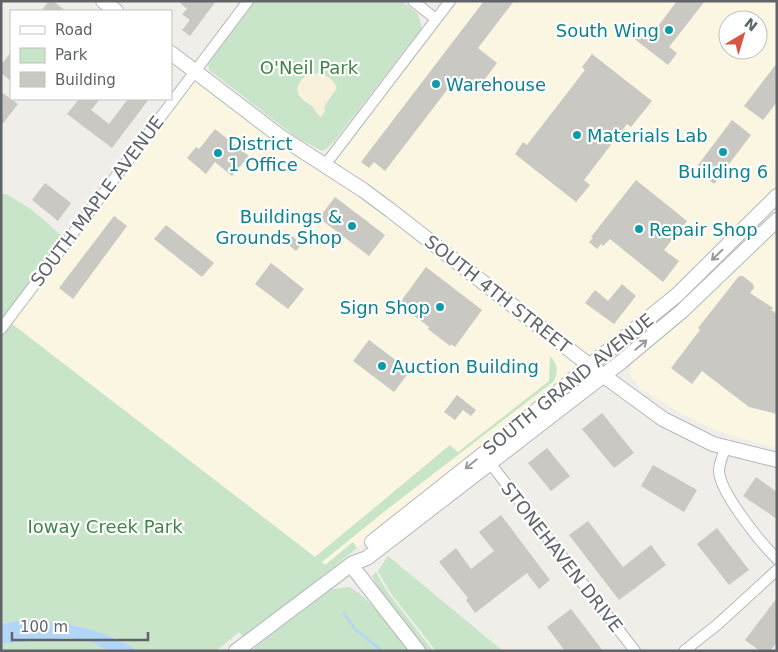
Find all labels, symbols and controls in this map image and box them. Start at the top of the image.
legend [10,10,172,100]
north arrow [718,10,768,60]
text: N [741,15,761,35]
place label: South Wing [556,20,659,41]
text: Road [55,21,93,39]
marker: South Wing [663,24,675,36]
text: Park [55,46,88,64]
park label: O'Neil Park [260,57,359,78]
text: Building [55,71,116,89]
place label: Warehouse [446,74,546,95]
marker: Warehouse [430,78,442,90]
street label: SOUTH MAPLE AVENUE [26,112,168,290]
place label: Materials Lab [587,125,708,146]
marker: Materials Lab [571,129,583,141]
place label: District 1 Office [228,133,298,175]
marker: Building 6 [717,146,729,158]
marker: District 1 Office [212,147,224,159]
place label: Building 6 [678,161,768,182]
place label: Buildings & Grounds Shop [215,206,342,248]
place label: Repair Shop [649,219,758,240]
marker: Buildings & Grounds Shop [346,220,358,232]
marker: Repair Shop [633,223,645,235]
street label: SOUTH 4TH STREET [421,230,576,358]
one-way arrow [711,249,723,261]
place label: Sign Shop [340,297,430,318]
marker: Sign Shop [434,301,446,313]
street label: SOUTH GRAND AVENUE [479,309,657,459]
one-way arrow [634,340,647,351]
place label: Auction Building [392,356,539,377]
marker: Auction Building [376,360,388,372]
one-way arrow [465,458,478,469]
street label: STONEHAVEN DRIVE [497,478,627,636]
park label: Ioway Creek Park [27,516,183,537]
scale bar [12,610,149,642]
text: 100 m [20,618,68,636]

